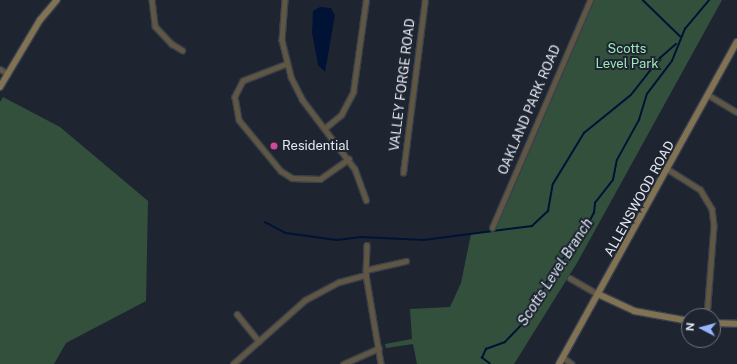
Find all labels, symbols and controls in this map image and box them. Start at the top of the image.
street label: VALLEY FORGE ROAD [387,18,419,152]
park label: Scotts Level Park [595,42,659,73]
street label: OAKLAND PARK ROAD [496,43,564,177]
place label: Residential [282,138,349,154]
street label: ALLENSWOOD ROAD [602,138,678,260]
marker: Residential [269,141,279,151]
water label: Scotts Level Branch [514,215,596,329]
north arrow [681,308,721,348]
text: N [684,322,696,332]

